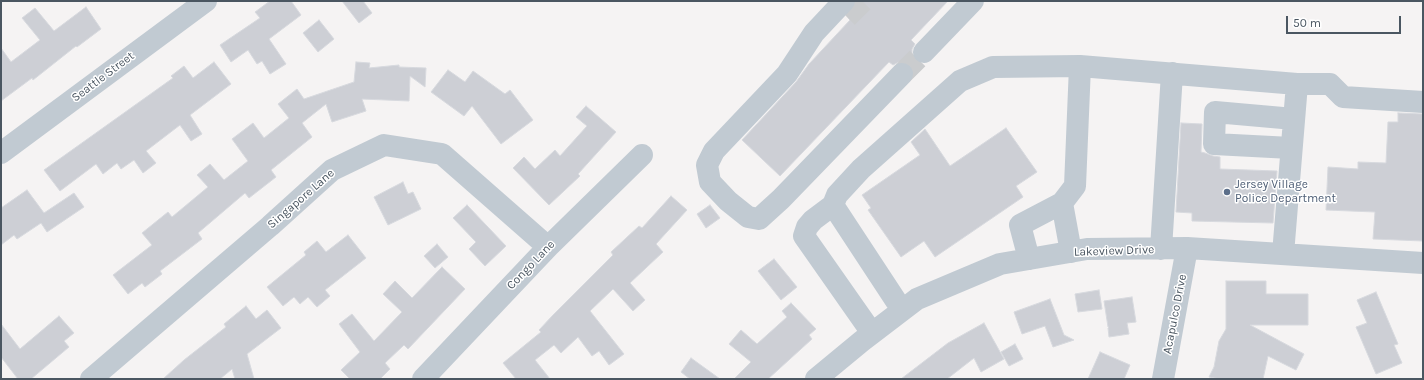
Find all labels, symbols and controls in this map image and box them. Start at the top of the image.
scale bar [1288,8,1403,34]
text: 50 m [1293,16,1321,30]
street label: Seattle Street [69,49,137,105]
street label: Singapore Lane [265,166,337,232]
place label: Jersey Village Police Department [1235,178,1336,206]
marker: Jersey Village Police Department [1222,187,1232,197]
street label: Congo Lane [504,237,558,293]
street label: Lakeview Drive [1074,242,1154,260]
street label: Acapulco Drive [1160,273,1190,355]

